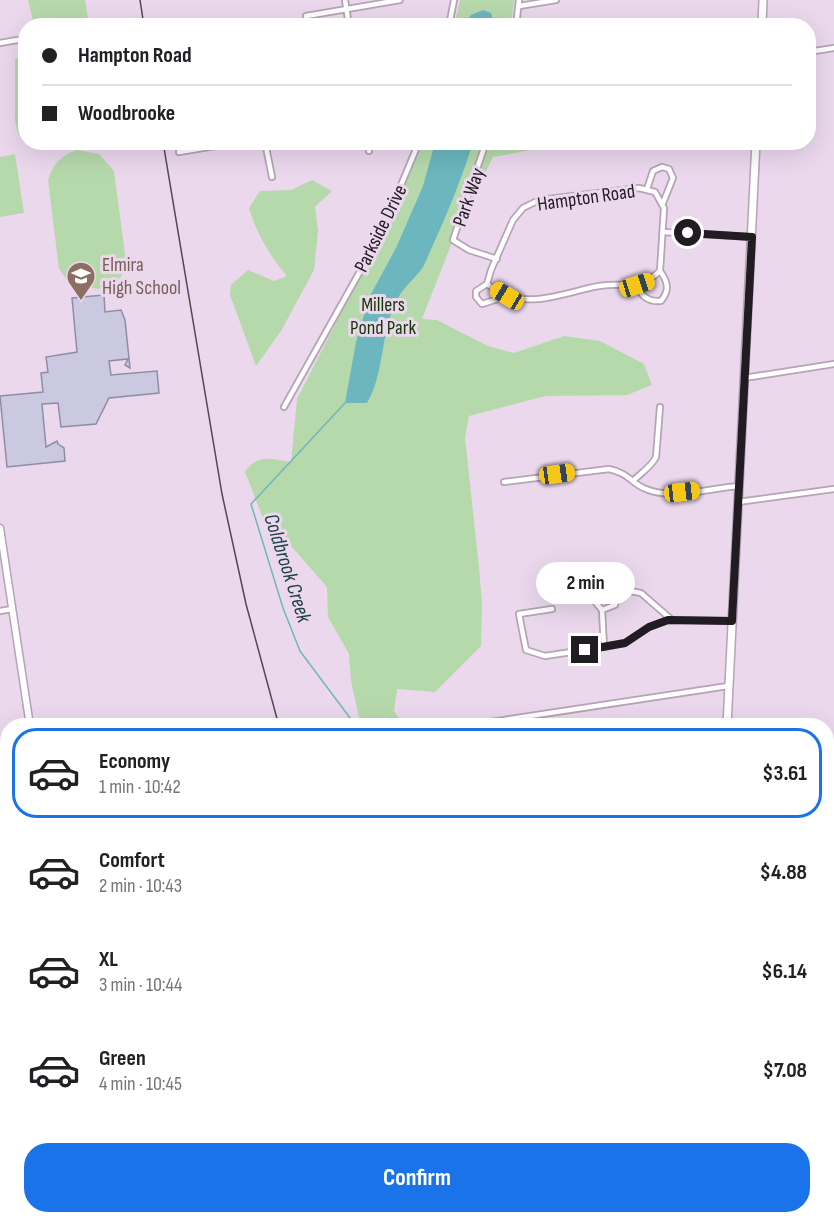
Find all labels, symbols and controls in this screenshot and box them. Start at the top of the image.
text: Hampton Road [78,42,192,69]
text: Woodbrooke [78,100,175,127]
street label: Park Way [448,165,490,230]
street label: Hampton Road [536,179,636,217]
street label: Parkside Drive [349,181,412,276]
route start [674,219,701,246]
place label: Elmira High School [102,253,181,300]
school or university icon: Elmira High School [65,260,97,302]
car [617,271,657,299]
car [487,279,527,313]
park label: Millers Pond Park [350,293,416,340]
car [538,463,576,485]
car [663,481,701,503]
water label: Coldbrook Creek [258,511,317,627]
callout: 2 min [536,563,634,605]
text: 2 min [566,571,605,595]
route end [571,636,598,663]
icon: car [27,746,81,800]
text: Economy [99,748,170,775]
text: $3.61 [762,760,807,787]
text: 1 min · 10:42 [99,775,181,799]
icon: car [27,845,81,899]
text: Comfort [99,847,165,874]
text: $4.88 [760,859,807,886]
text: 2 min · 10:43 [99,874,182,898]
icon: car [27,944,81,998]
text: XL [99,946,118,973]
text: $6.14 [762,958,807,985]
text: 3 min · 10:44 [99,973,182,997]
icon: car [27,1043,81,1097]
text: Green [99,1045,146,1072]
text: $7.08 [763,1057,807,1084]
text: 4 min · 10:45 [99,1072,182,1096]
button: Confirm [24,1143,810,1212]

